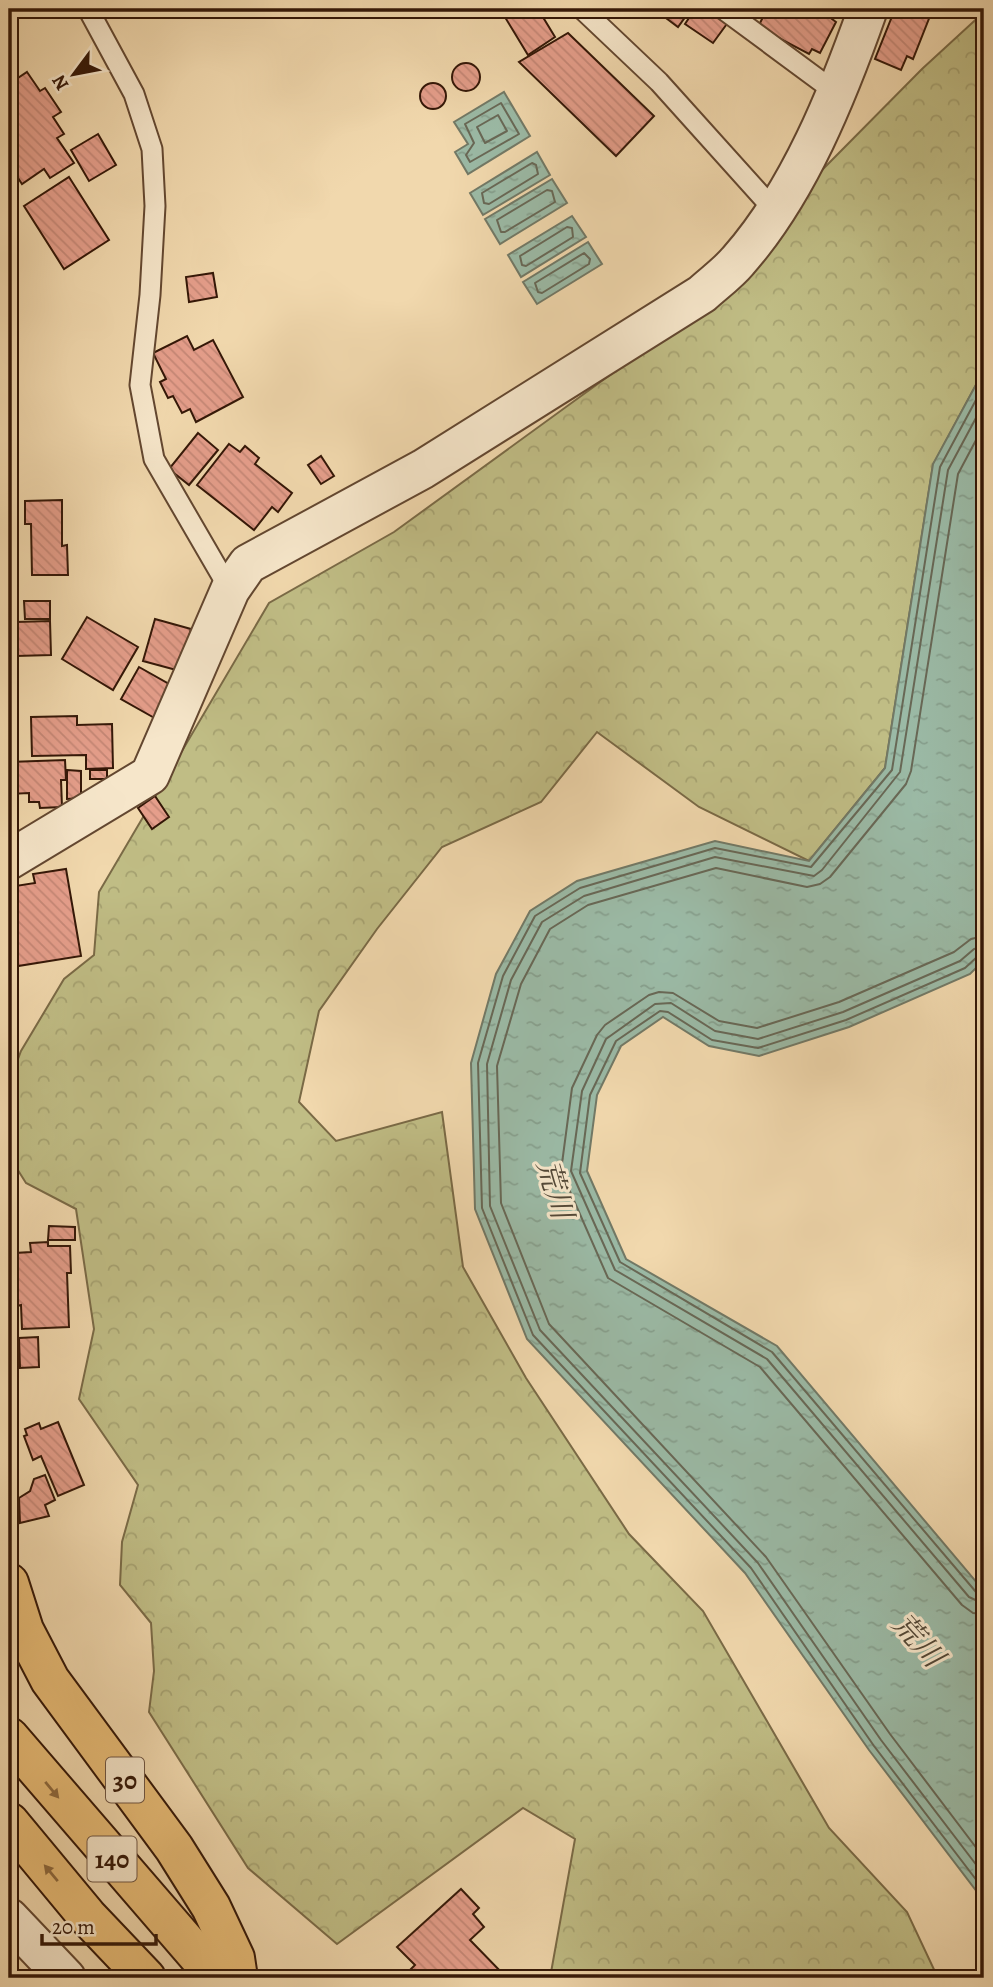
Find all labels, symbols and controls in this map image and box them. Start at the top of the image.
north arrow [38,38,108,108]
text: N [46,70,75,95]
water label: 荒川 [528,1155,583,1226]
water label: 荒川 [883,1604,955,1678]
road number: 30 [106,1758,144,1802]
one-way arrow [44,1782,59,1799]
road number: 140 [88,1836,136,1882]
one-way arrow [44,1864,59,1881]
scale bar [42,1903,156,1947]
text: 20 m [52,1913,95,1941]

